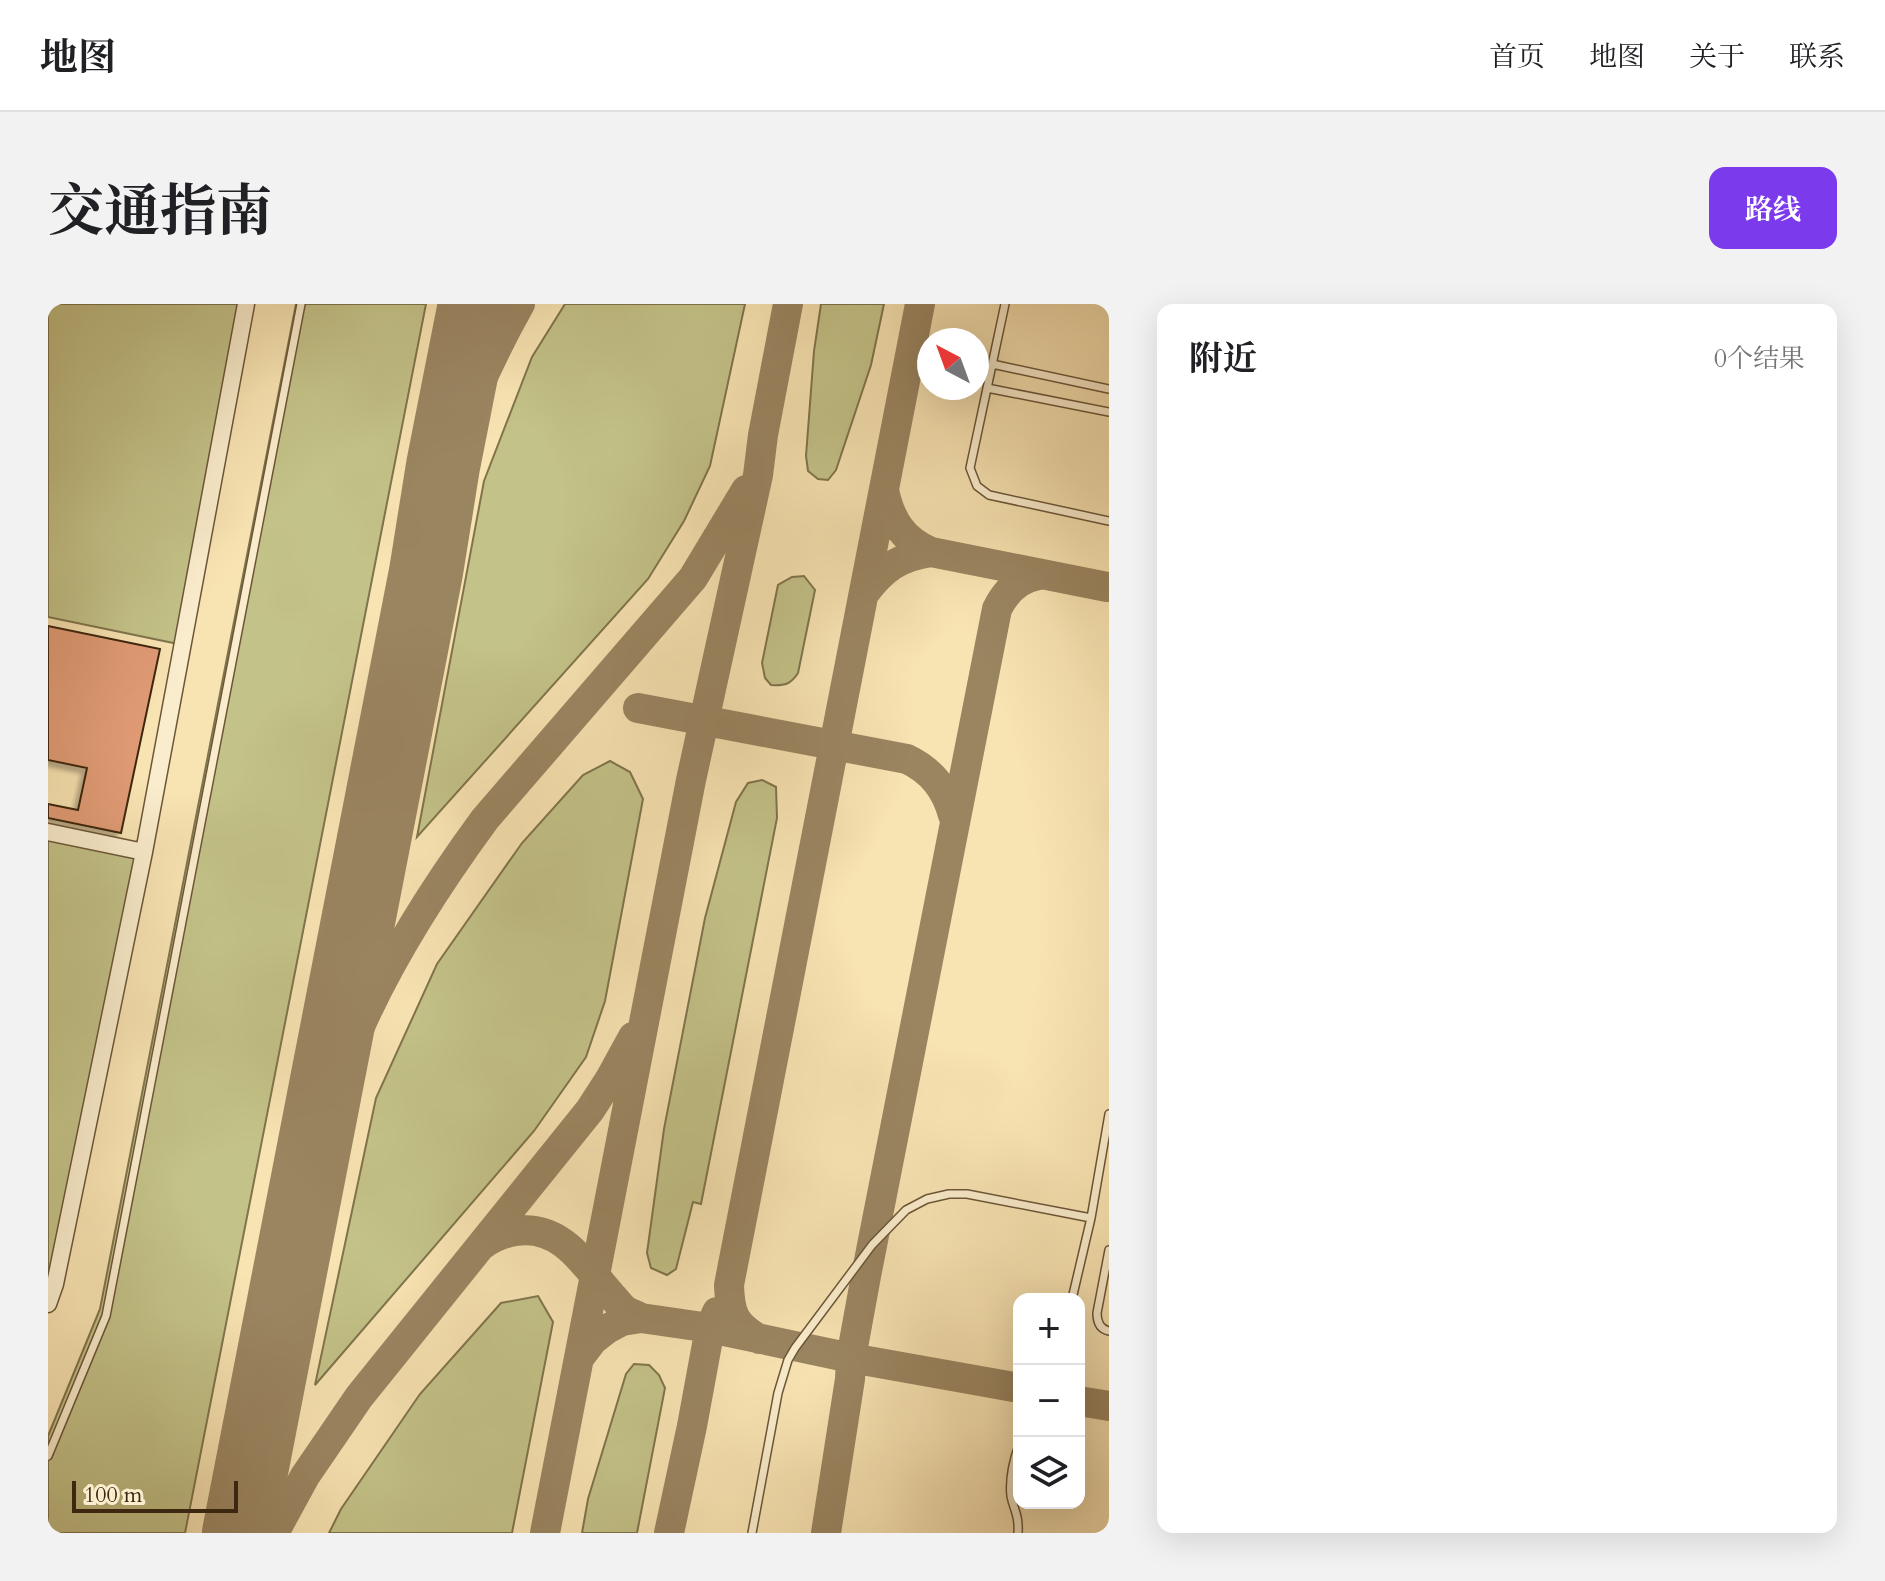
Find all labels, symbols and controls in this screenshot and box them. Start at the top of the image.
text: 地图 [40,32,116,84]
text: 首页 [1489,38,1545,76]
text: 地图 [1589,38,1645,76]
text: 关于 [1689,38,1745,76]
text: 联系 [1789,38,1845,76]
button: 路线 [1709,167,1837,249]
text: 交通指南 [48,175,272,250]
north arrow [917,328,989,400]
text: 附近 [1189,336,1257,382]
text: 0个结果 [1714,341,1805,376]
map controls [1013,1293,1085,1509]
button: + [1013,1293,1085,1365]
button: − [1013,1365,1085,1437]
button: layers [1013,1437,1085,1509]
scale bar [72,1477,238,1513]
text: 100 m [84,1480,142,1510]

